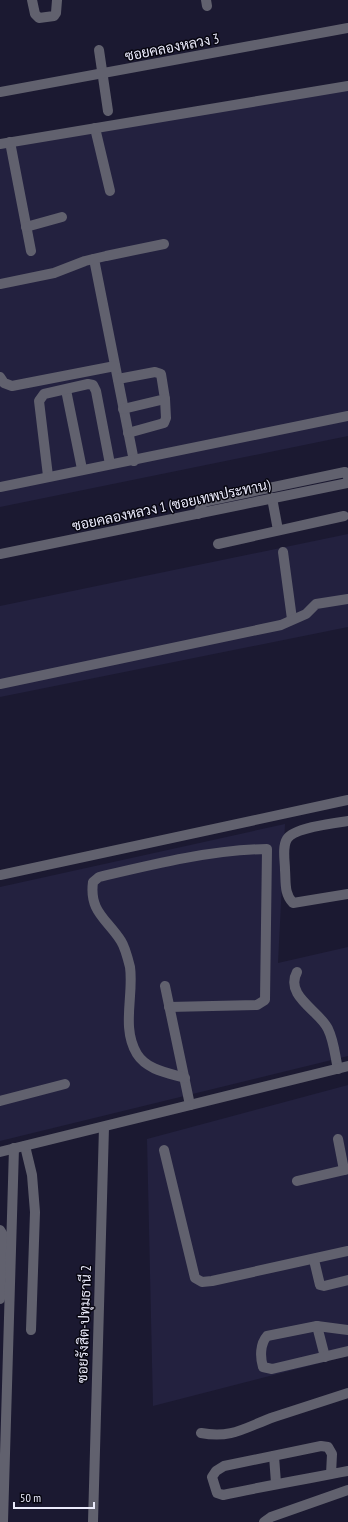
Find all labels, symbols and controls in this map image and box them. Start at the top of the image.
street label: ซอยคลองหลวง 3 [123,29,221,65]
street label: ซอยคลองหลวง 1 (ซอยเทพประทาน) [70,475,272,535]
street label: ซอยรังสิต-ปทุมธานี 2 [73,1265,96,1383]
scale bar [14,1484,94,1510]
text: 50 m [20,1490,41,1505]

